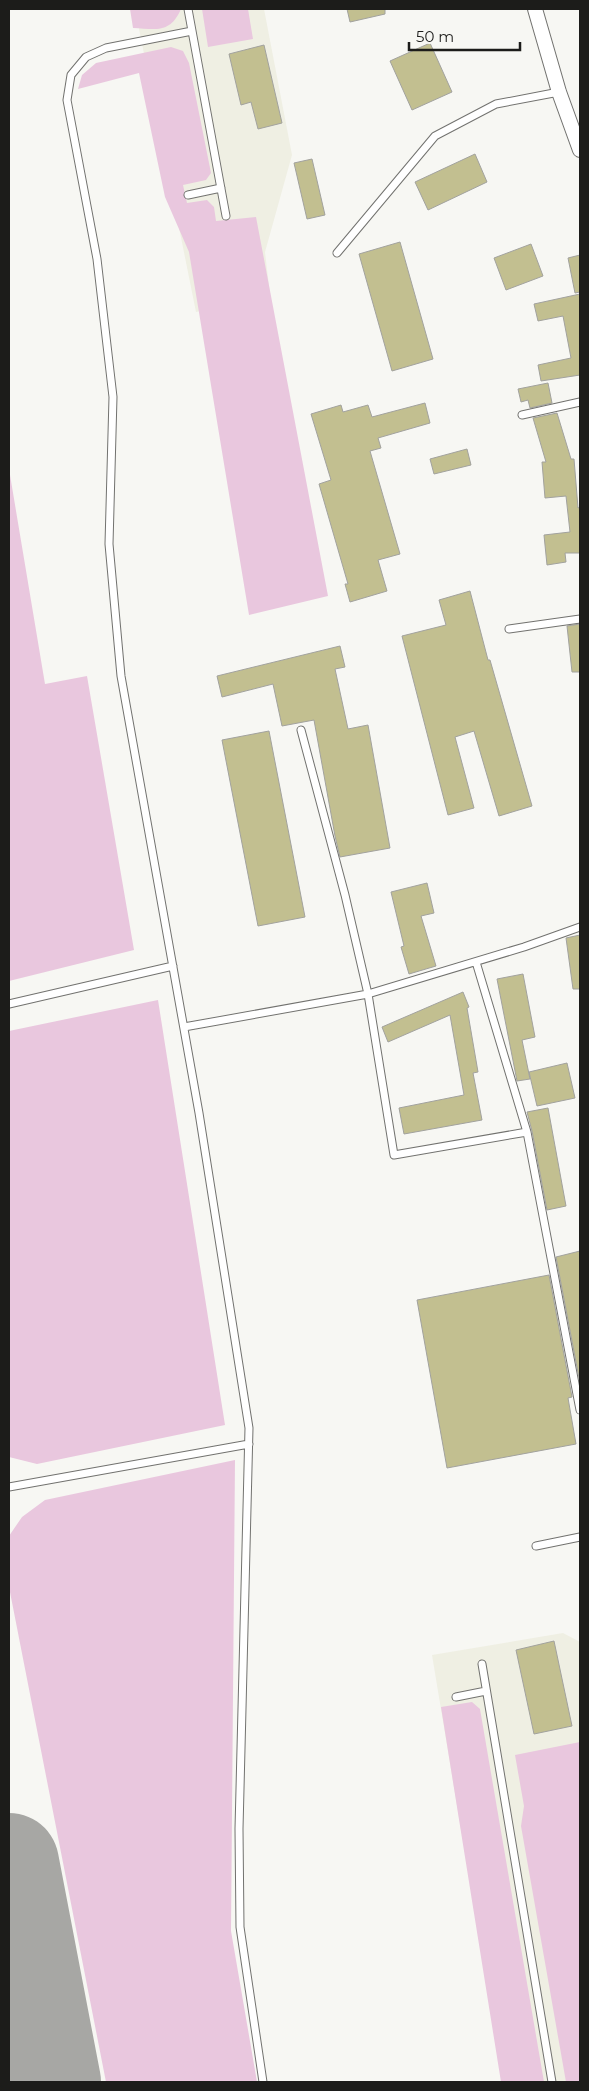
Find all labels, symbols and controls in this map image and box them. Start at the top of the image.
scale bar [409,20,520,52]
text: 50 m [416,27,454,46]

